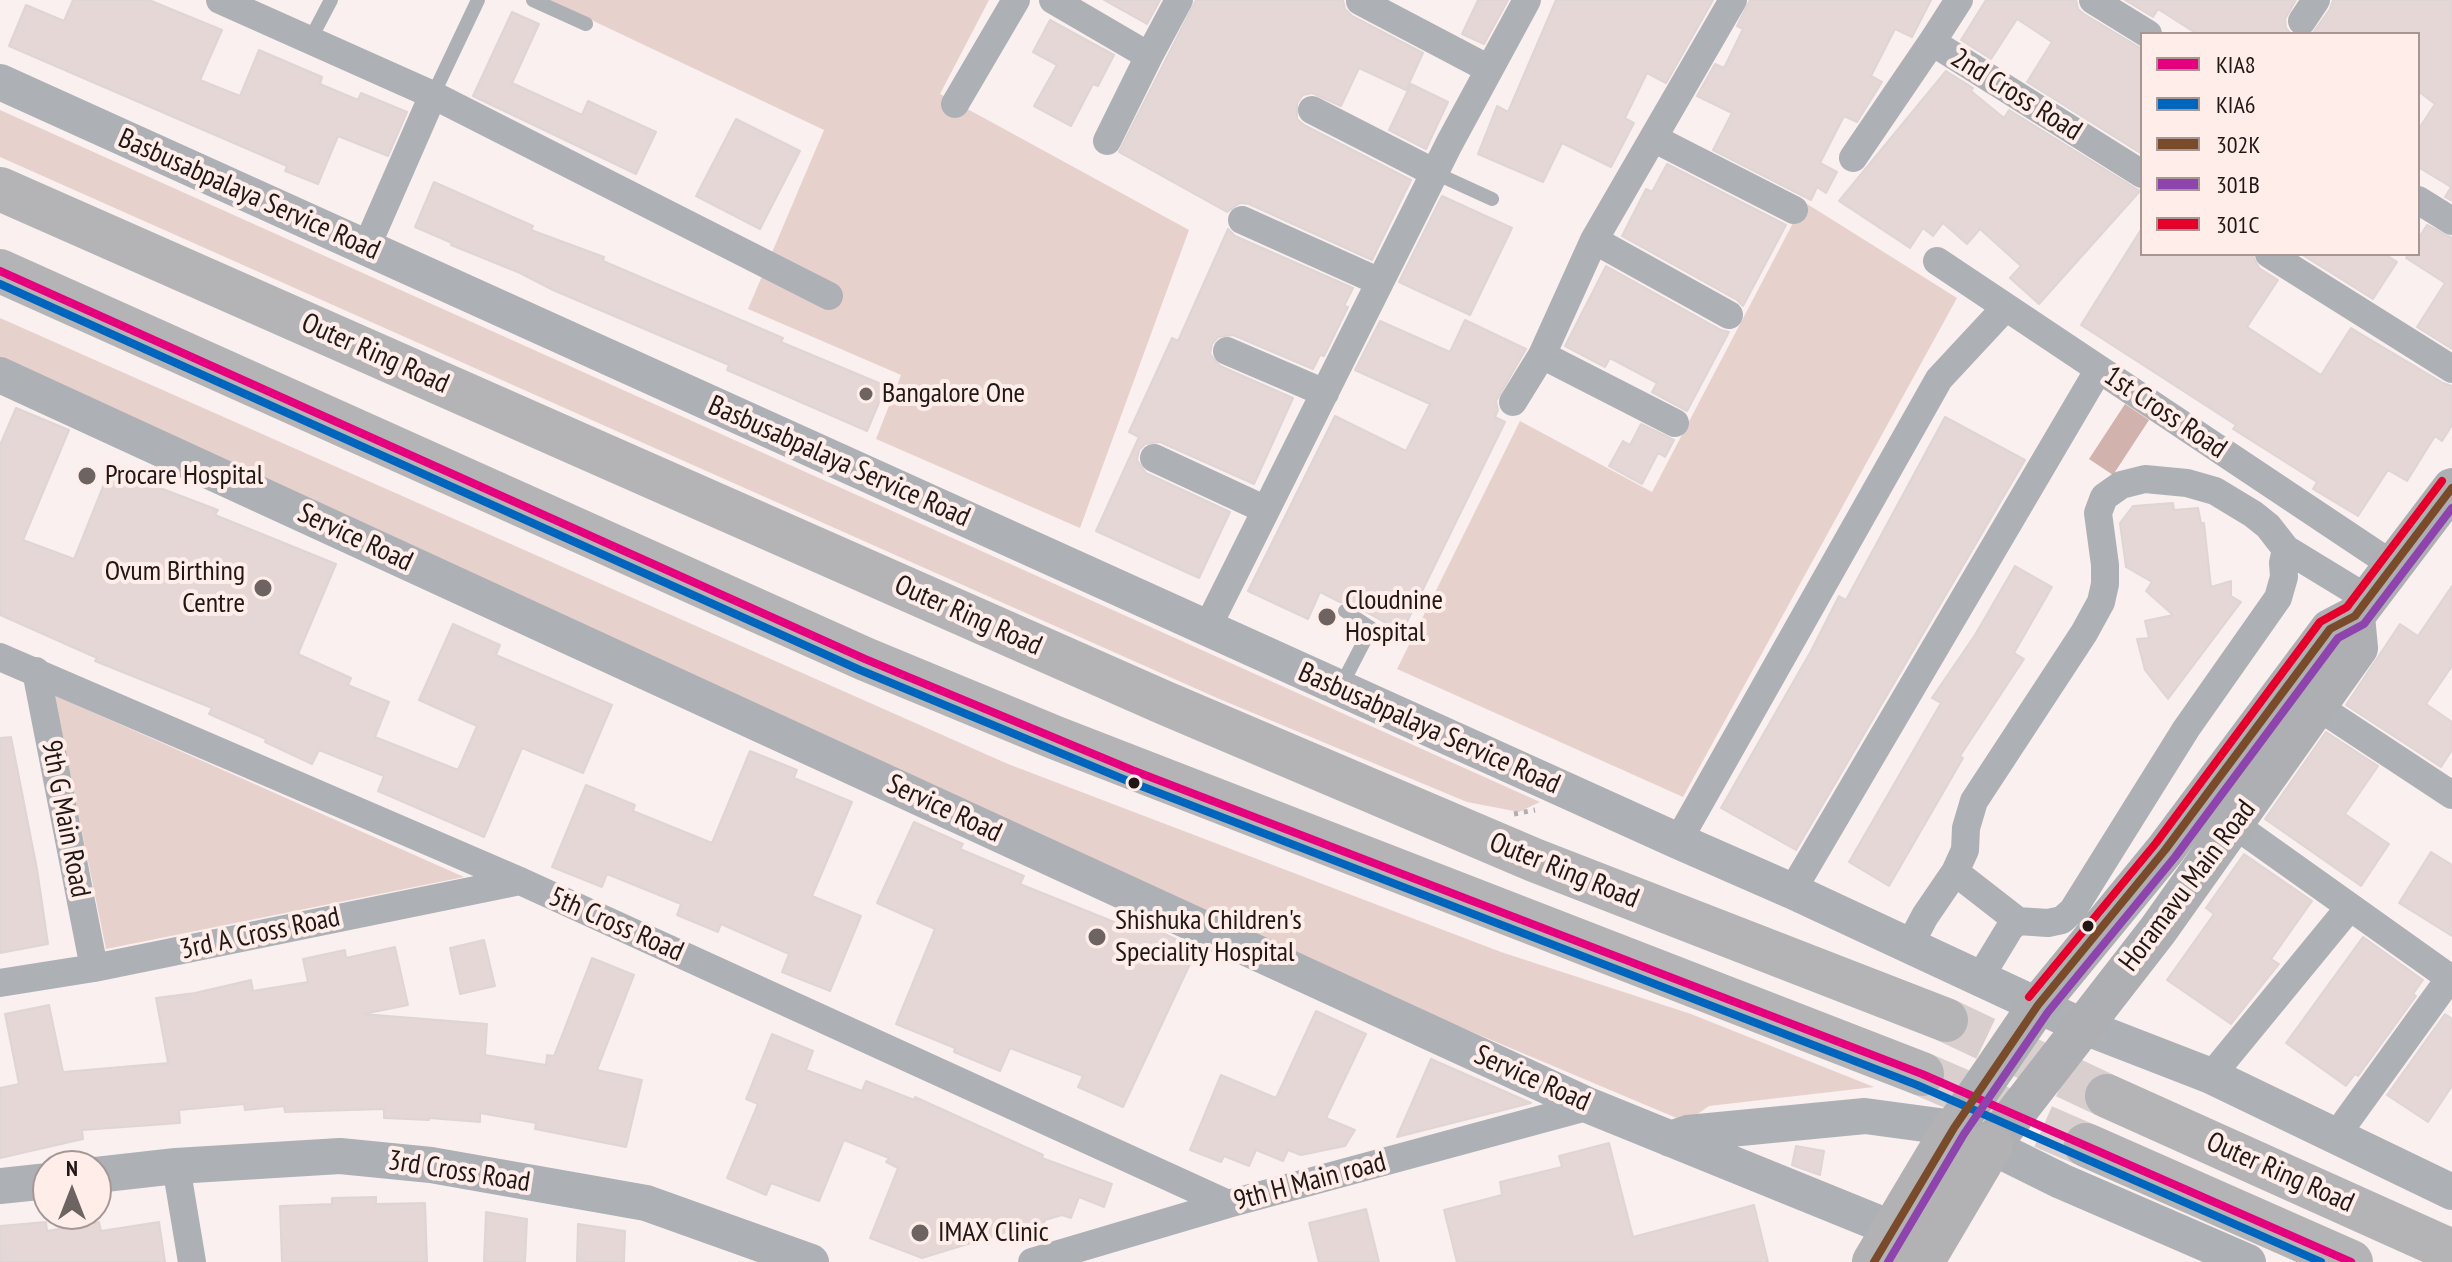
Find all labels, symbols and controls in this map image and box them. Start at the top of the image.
legend [2140,32,2420,256]
street label: 2nd Cross Road [1944,42,2088,148]
text: KIA8 [2216,49,2256,80]
text: KIA6 [2216,89,2256,120]
street label: Basbusabpalaya Service Road [113,122,385,268]
text: 302K [2216,129,2260,160]
text: 301B [2216,169,2260,200]
text: 301C [2216,209,2259,240]
street label: Outer Ring Road [296,307,454,401]
street label: 1st Cross Road [2097,360,2233,466]
place label: Bangalore One [882,377,1025,411]
marker: Bangalore One [857,385,875,403]
street label: Basbusabpalaya Service Road [703,389,975,535]
place label: Procare Hospital [105,459,263,493]
marker: Procare Hospital [76,465,98,487]
street label: Service Road [292,497,418,579]
place label: Ovum Birthing Centre [105,555,245,621]
street label: Outer Ring Road [889,569,1047,663]
marker: Ovum Birthing Centre [252,577,274,599]
place label: Cloudnine Hospital [1345,584,1443,650]
marker: Cloudnine Hospital [1316,606,1338,628]
street label: Basbusabpalaya Service Road [1293,656,1565,802]
street label: 9th G Main Road [33,738,97,900]
street label: Service Road [881,768,1007,850]
unlabelled marker [1126,775,1142,791]
street label: Horamavu Main Road [2113,794,2263,978]
street label: Outer Ring Road [1485,826,1643,916]
street label: 5th Cross Road [544,880,688,970]
street label: 3rd A Cross Road [177,901,343,967]
place label: Shishuka Children's Speciality Hospital [1115,904,1302,970]
unlabelled marker [2080,918,2096,934]
marker: Shishuka Children's Speciality Hospital [1086,926,1108,948]
street label: Service Road [1469,1039,1595,1119]
street label: Outer Ring Road [2201,1126,2359,1220]
street label: 3rd Cross Road [386,1144,532,1200]
street label: 9th H Main road [1230,1146,1390,1218]
north arrow [32,1150,112,1230]
text: N [66,1154,78,1182]
place label: IMAX Clinic [938,1216,1049,1250]
marker: IMAX Clinic [909,1222,931,1244]

